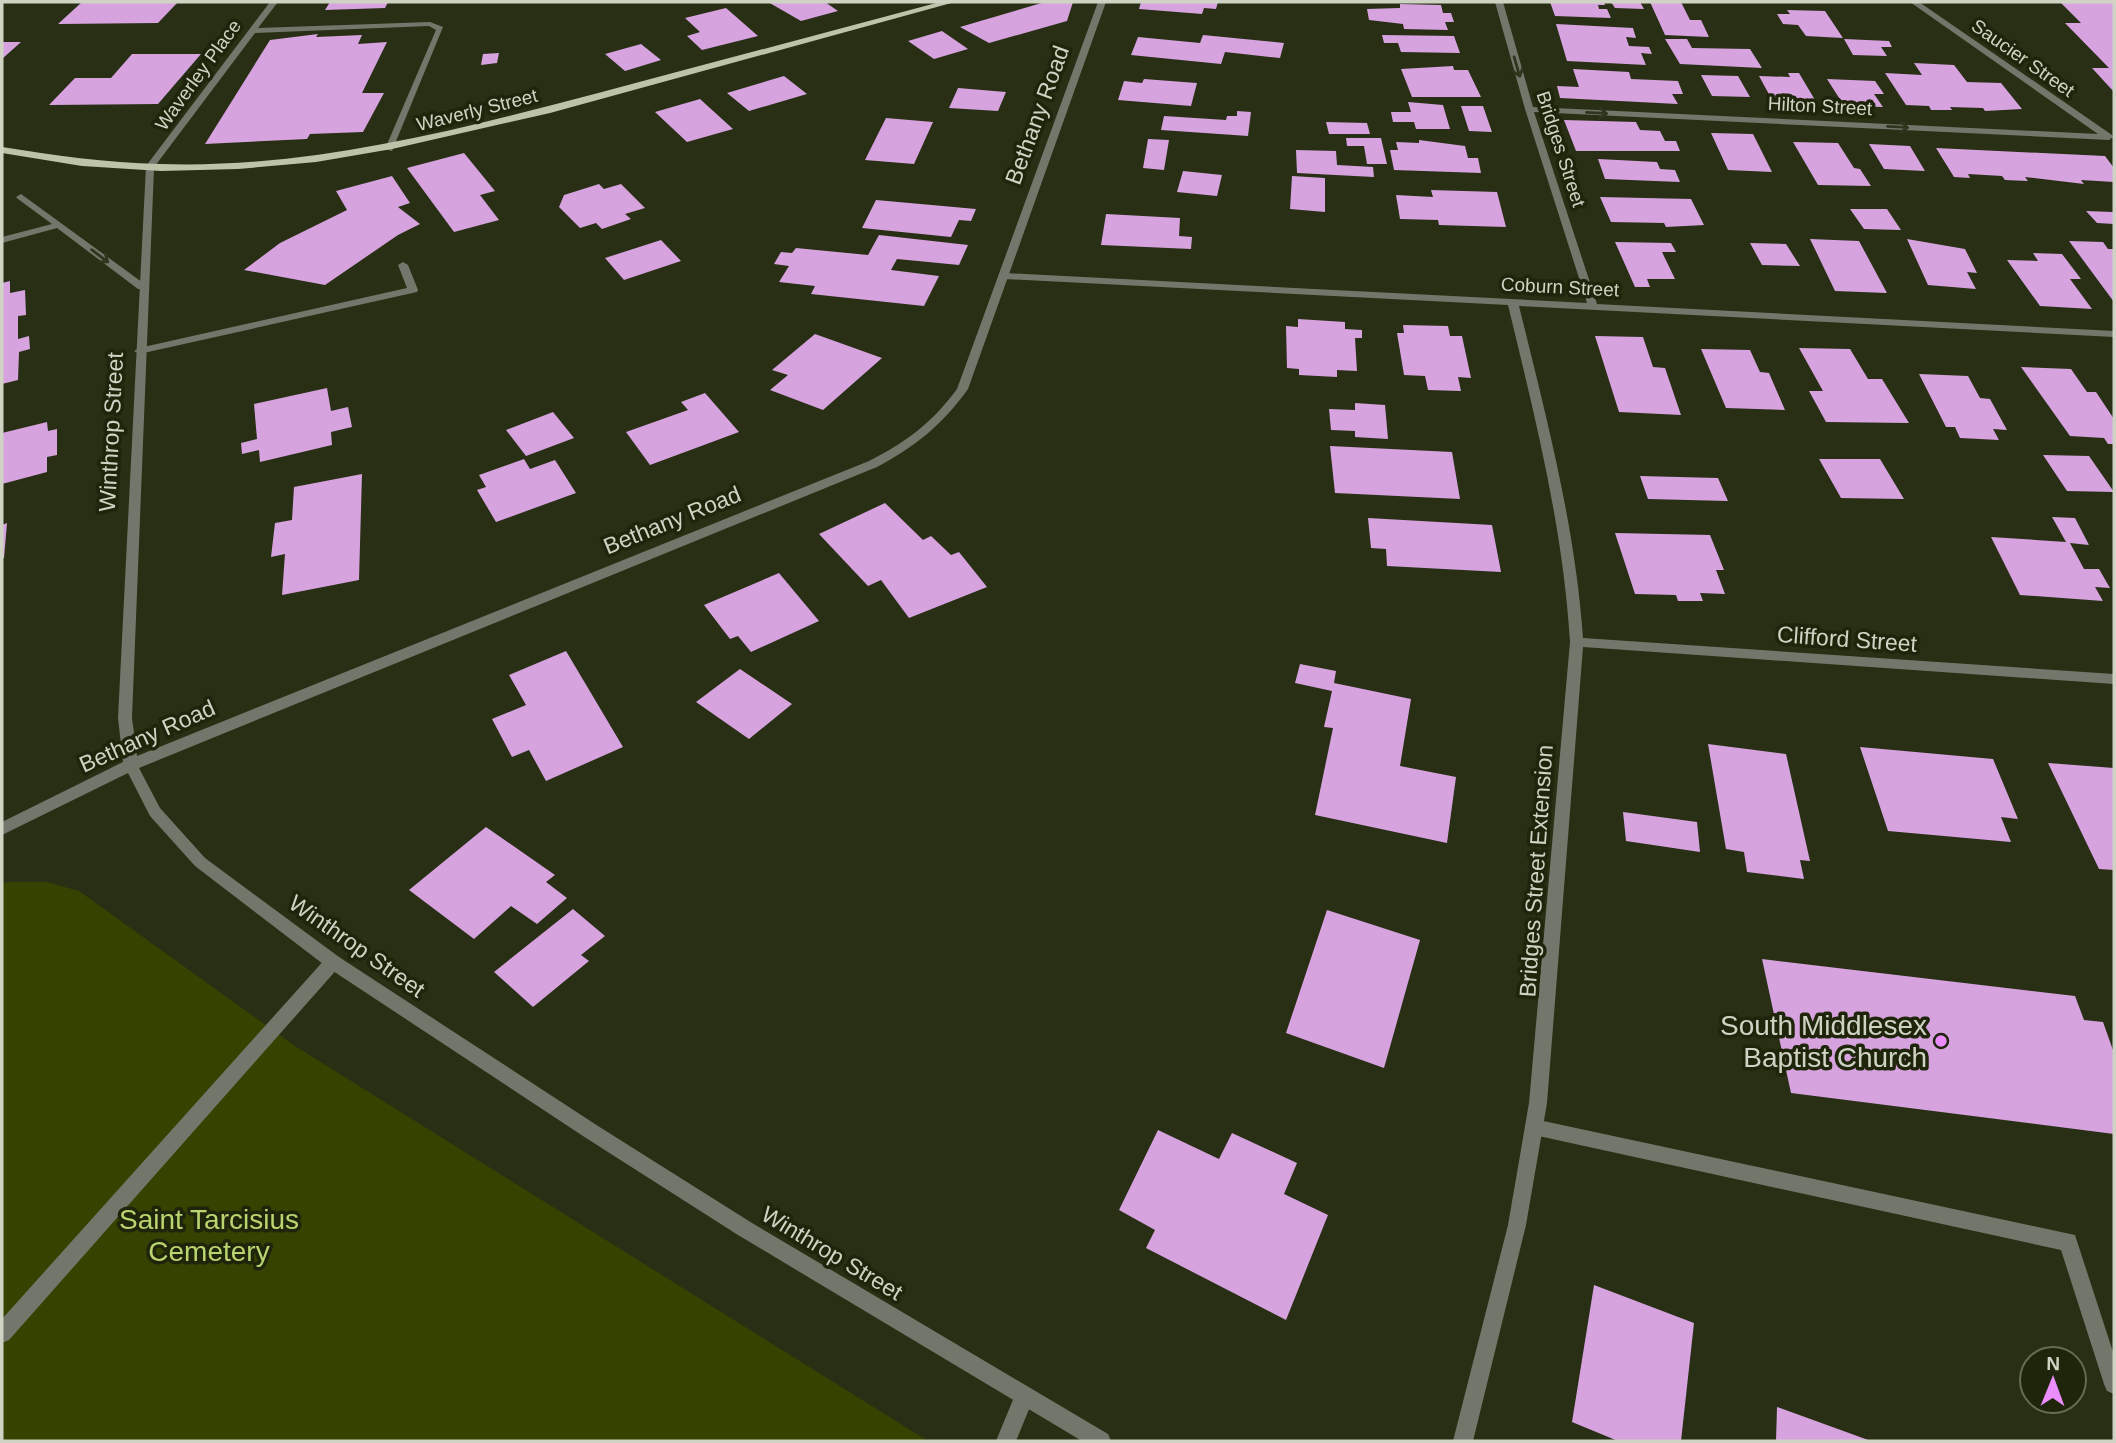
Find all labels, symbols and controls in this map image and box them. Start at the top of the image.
street label: Saucier Street [1968,15,2079,102]
street label: Waverley Place [151,16,245,134]
street label: Bethany Road [1000,42,1074,188]
one-way arrow [1512,56,1525,78]
street label: Waverly Street [414,85,540,135]
street label: Bridges Street [1532,88,1590,210]
street label: Hilton Street [1767,93,1873,119]
one-way arrow [1585,106,1608,119]
one-way arrow [1886,120,1909,133]
one-way arrow [90,249,109,264]
street label: Coburn Street [1500,273,1620,301]
street label: Winthrop Street [94,351,128,512]
street label: Bethany Road [600,481,744,559]
street label: Clifford Street [1776,621,1918,657]
street label: Bethany Road [75,694,219,778]
street label: Bridges Street Extension [1514,744,1558,998]
street label: Winthrop Street [284,890,430,1003]
place label: South Middlesex Baptist Church [1720,1010,1927,1073]
marker: South Middlesex Baptist Church [1933,1033,1949,1049]
street label: Winthrop Street [757,1201,908,1306]
park label: Saint Tarcisius Cemetery [119,1204,299,1267]
north arrow [2018,1345,2088,1415]
text: N [2046,1353,2060,1374]

